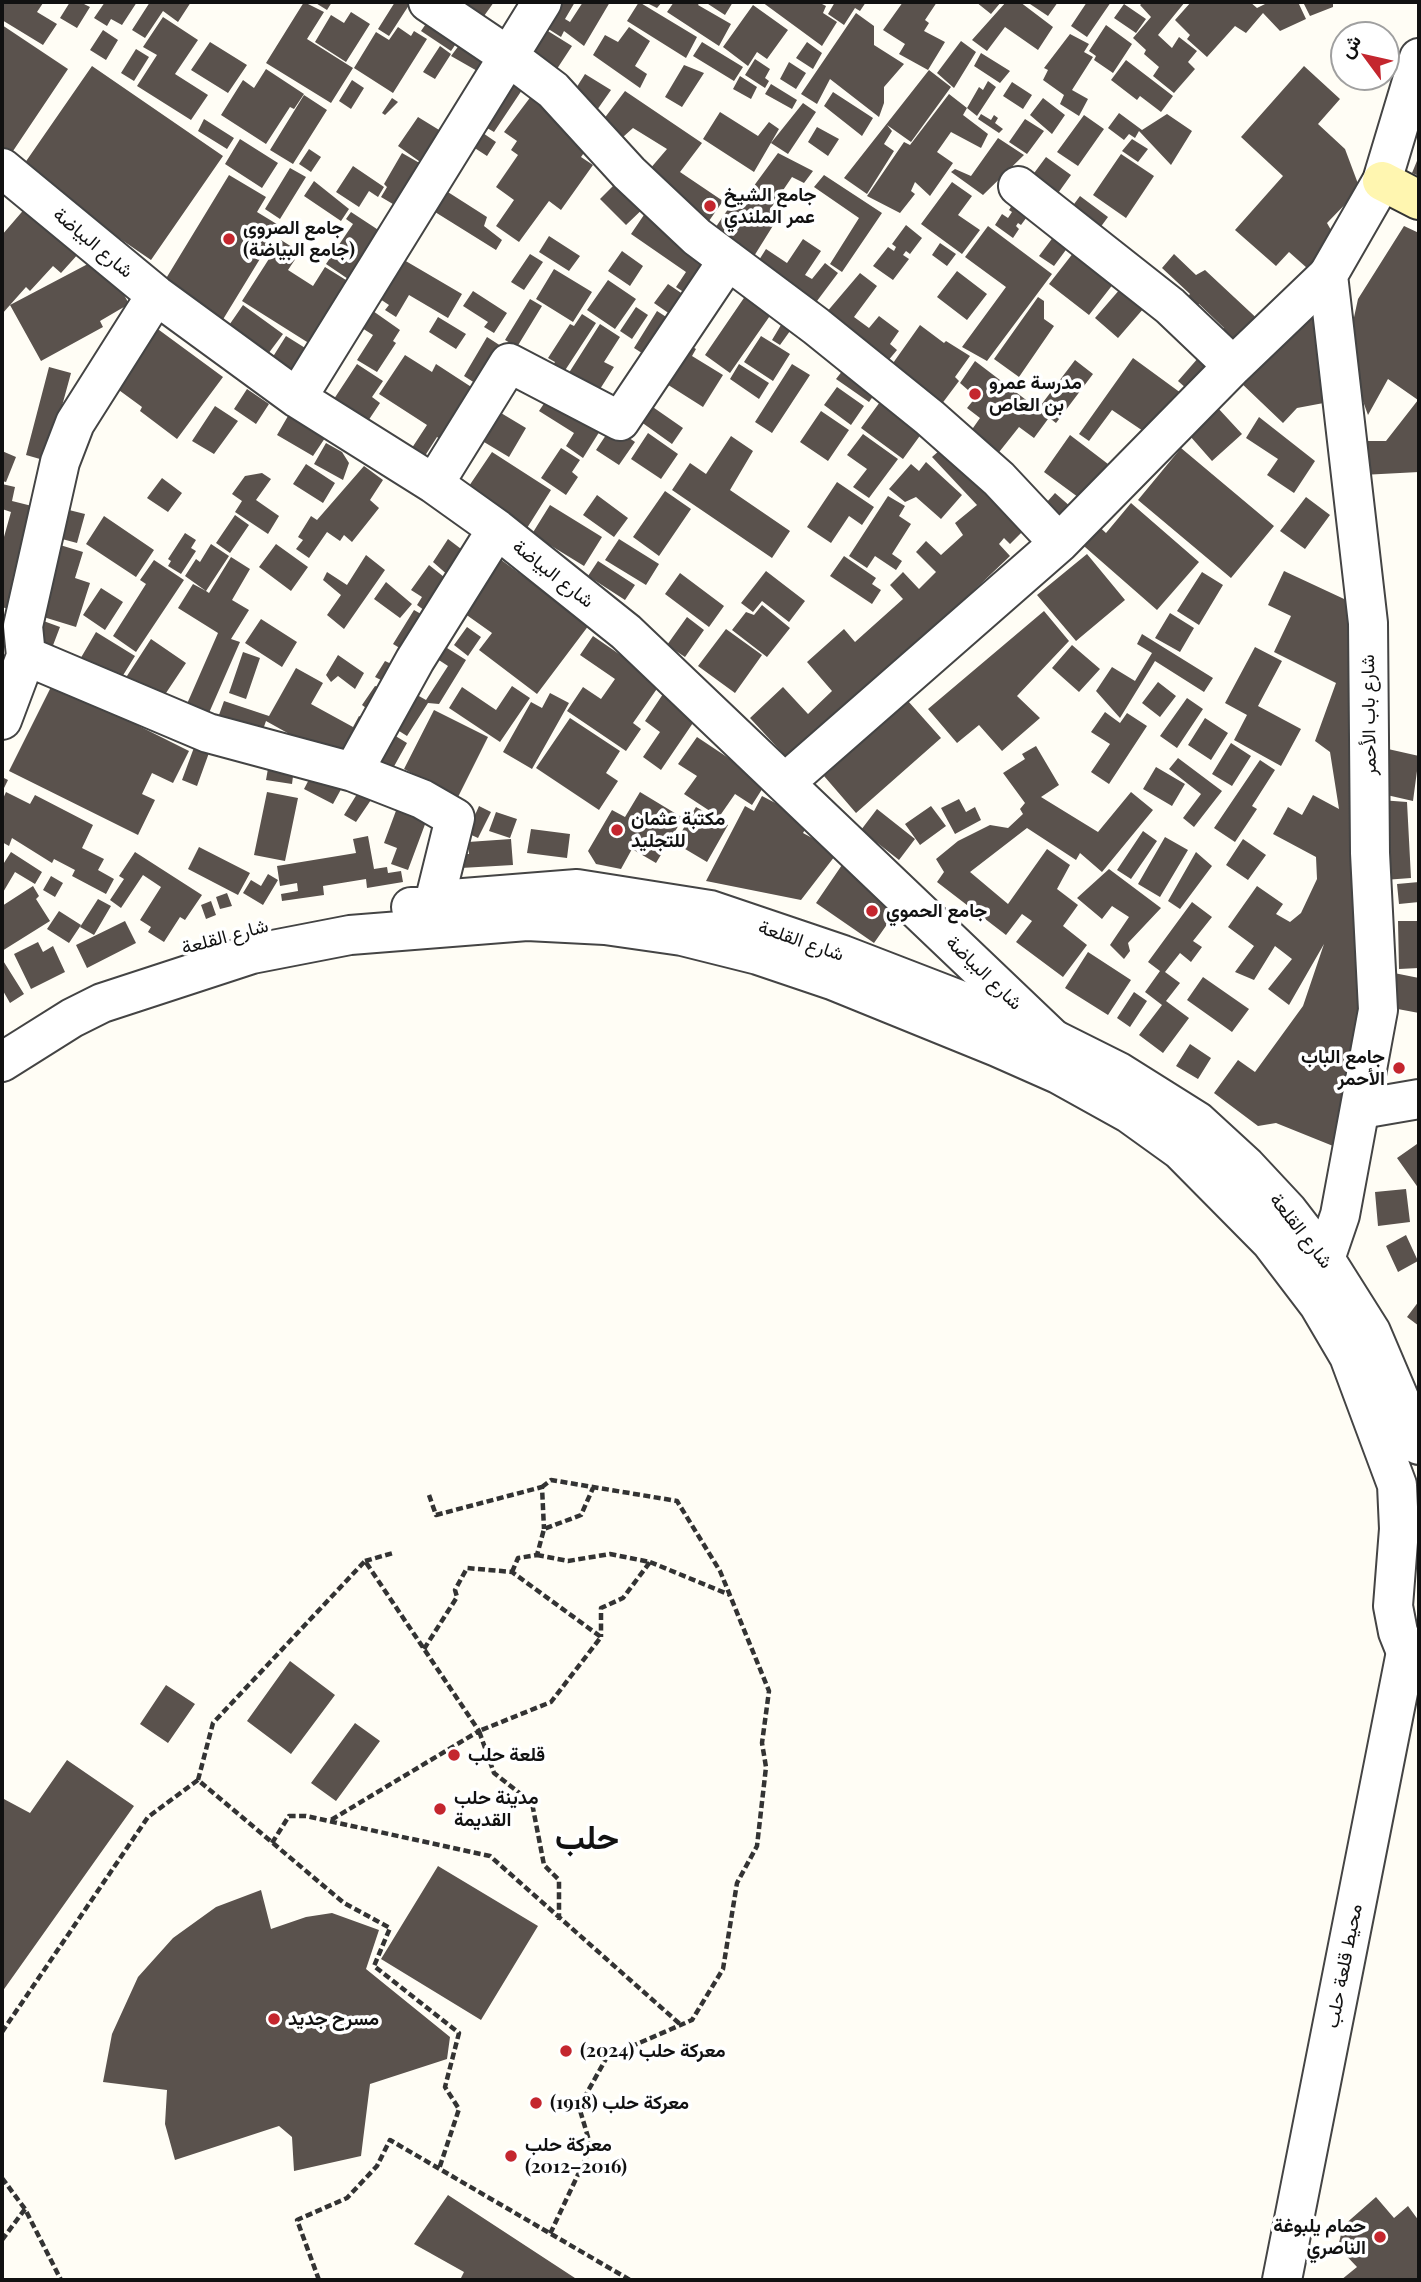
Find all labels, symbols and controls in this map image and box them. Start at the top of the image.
north arrow [1330,21,1400,91]
text: ش [1332,29,1366,62]
place label: جامع الشيخ عمر الملندي [724,184,816,228]
marker: جامع الشيخ عمر الملندي [702,198,718,214]
street label: شارع البياضة [49,203,137,283]
place label: جامع الصروي (جامع البياضة) [243,217,355,261]
marker: جامع الصروي (جامع البياضة) [221,231,237,247]
place label: مدرسة عمرو بن العاص [989,372,1082,416]
marker: مدرسة عمرو بن العاص [967,386,983,402]
street label: شارع البياضة [508,535,598,613]
street label: شارع باب الأحمر [1357,654,1381,776]
place label: مكتبة عثمان للتجليد [631,808,725,852]
marker: مكتبة عثمان للتجليد [609,822,625,838]
place label: جامع الحموي [886,900,987,922]
marker: جامع الحموي [864,903,880,919]
street label: شارع القلعة [179,914,271,960]
street label: شارع القلعة [755,916,847,966]
street label: شارع البياضة [941,931,1027,1015]
place label: جامع الباب الأحمر [1301,1046,1385,1090]
marker: جامع الباب الأحمر [1391,1060,1407,1076]
street label: شارع القلعة [1265,1189,1337,1273]
place label: قلعة حلب [468,1744,545,1766]
marker: قلعة حلب [446,1747,462,1763]
place label: مدينة حلب القديمة [454,1787,538,1831]
marker: مدينة حلب القديمة [432,1801,448,1817]
district label: حلب [555,1819,619,1859]
street label: محيط قلعة حلب [1321,1902,1367,2030]
place label: مسرح جديد [288,2008,379,2030]
marker: مسرح جديد [266,2011,282,2027]
place label: معركة حلب (2024) [580,2040,726,2062]
marker: معركة حلب (2024) [558,2043,574,2059]
place label: معركة حلب (1918) [550,2092,689,2114]
marker: معركة حلب (1918) [528,2095,544,2111]
place label: معركة حلب (2012–2016) [525,2134,627,2178]
marker: معركة حلب (2012–2016) [503,2148,519,2164]
place label: حمام يلبوغة الناصري [1273,2215,1366,2259]
marker: حمام يلبوغة الناصري [1372,2229,1388,2245]

